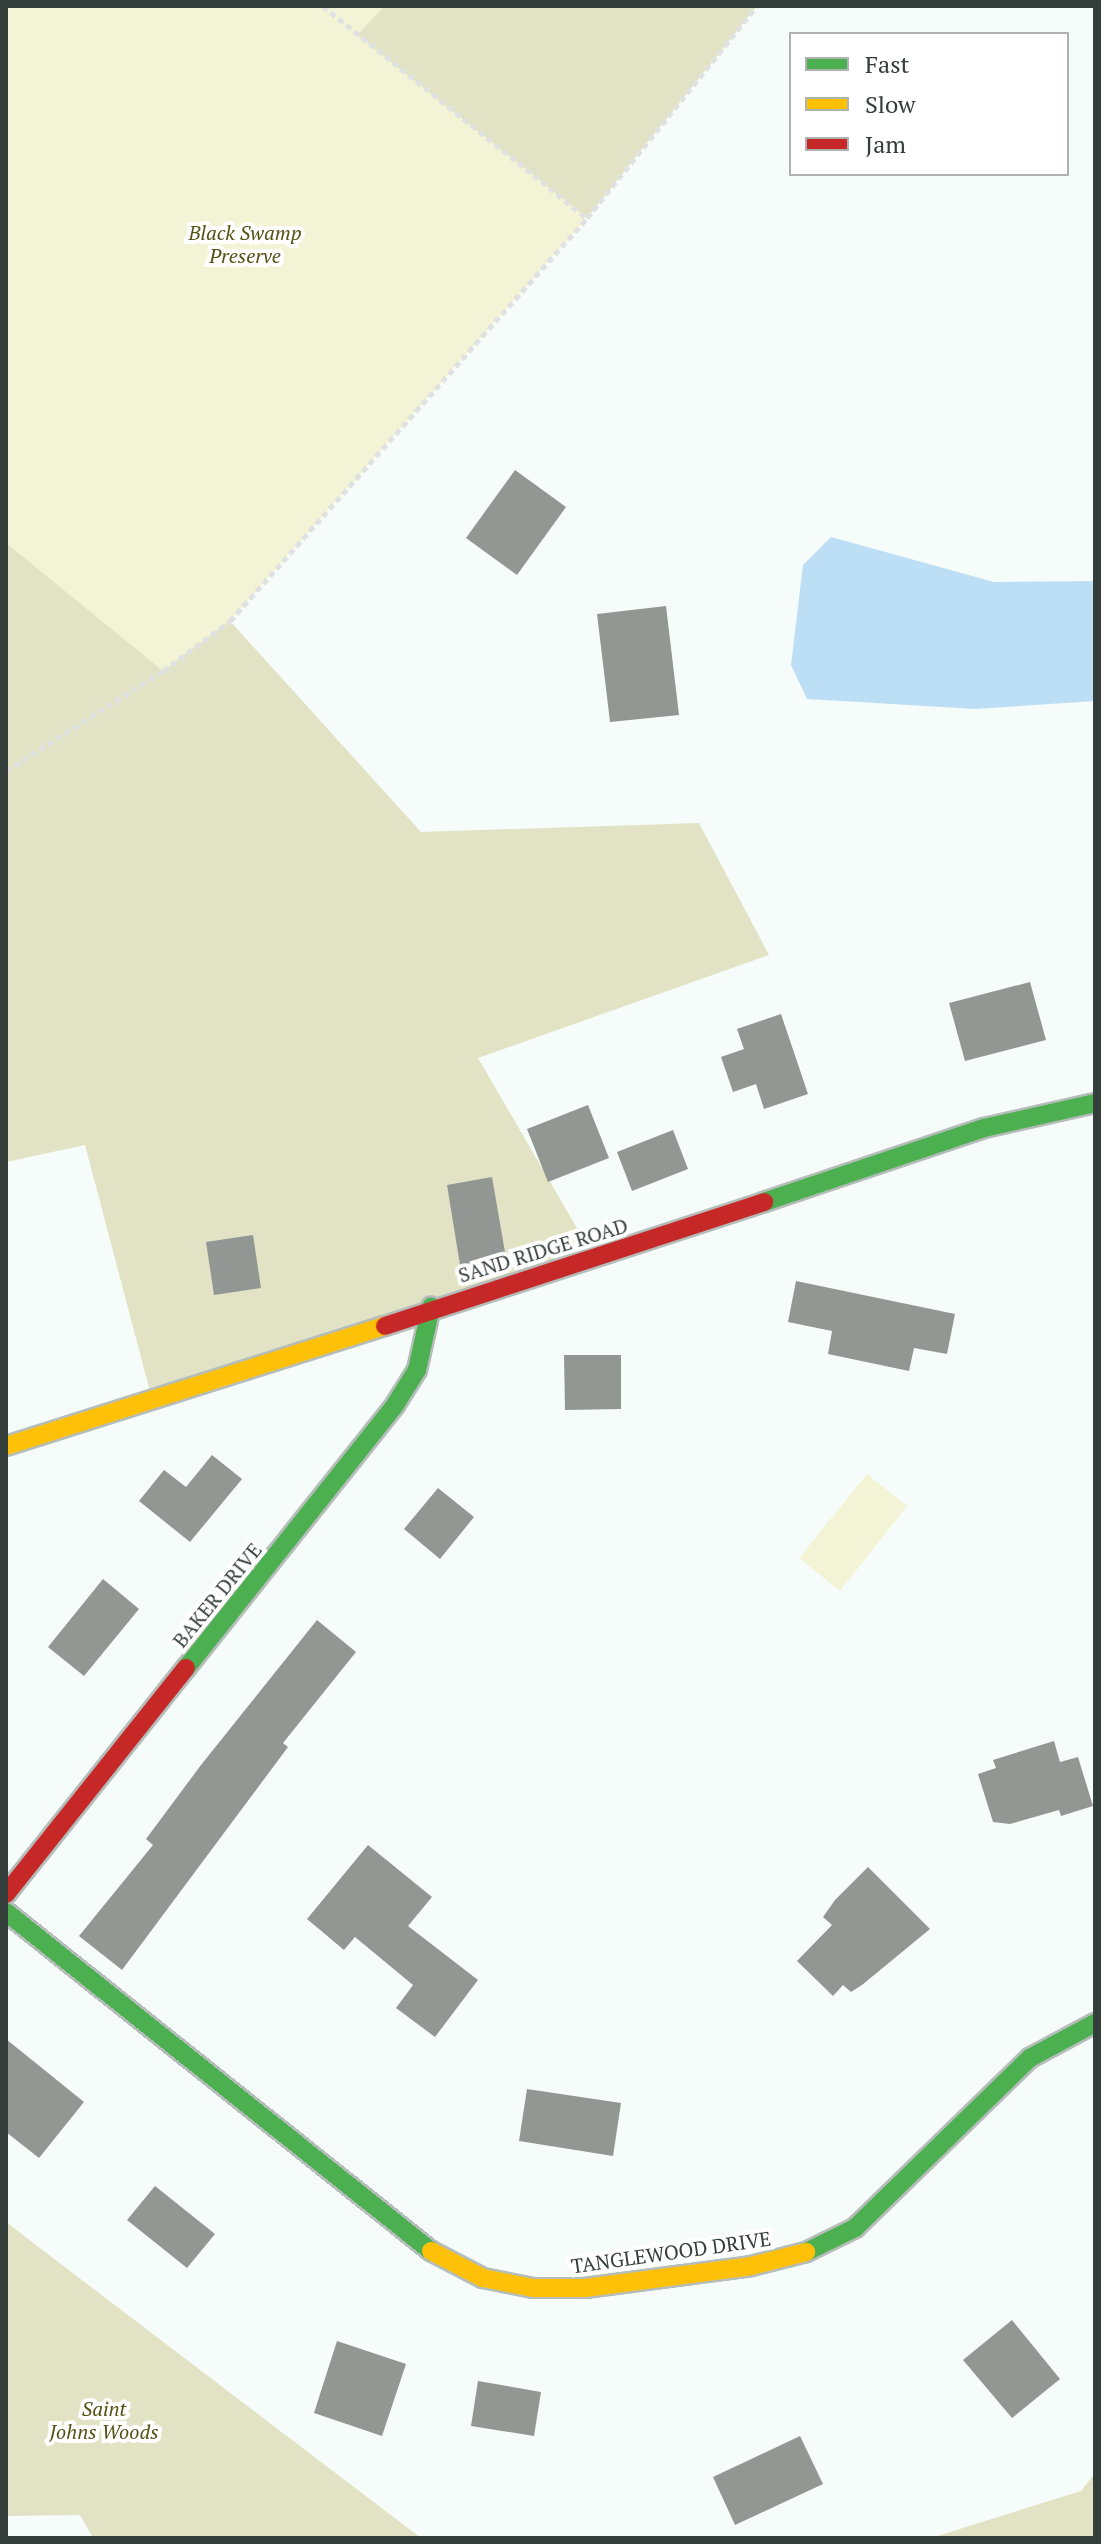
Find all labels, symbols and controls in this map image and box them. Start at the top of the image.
legend [789,32,1069,176]
text: Fast [865,48,909,80]
text: Slow [865,88,916,120]
text: Jam [865,128,906,160]
park label: Black Swamp Preserve [188,221,302,268]
street label: SAND RIDGE ROAD [455,1213,631,1287]
street label: BAKER DRIVE [168,1538,266,1652]
street label: TANGLEWOOD DRIVE [570,2226,772,2278]
park label: Saint Johns Woods [49,2396,159,2443]

